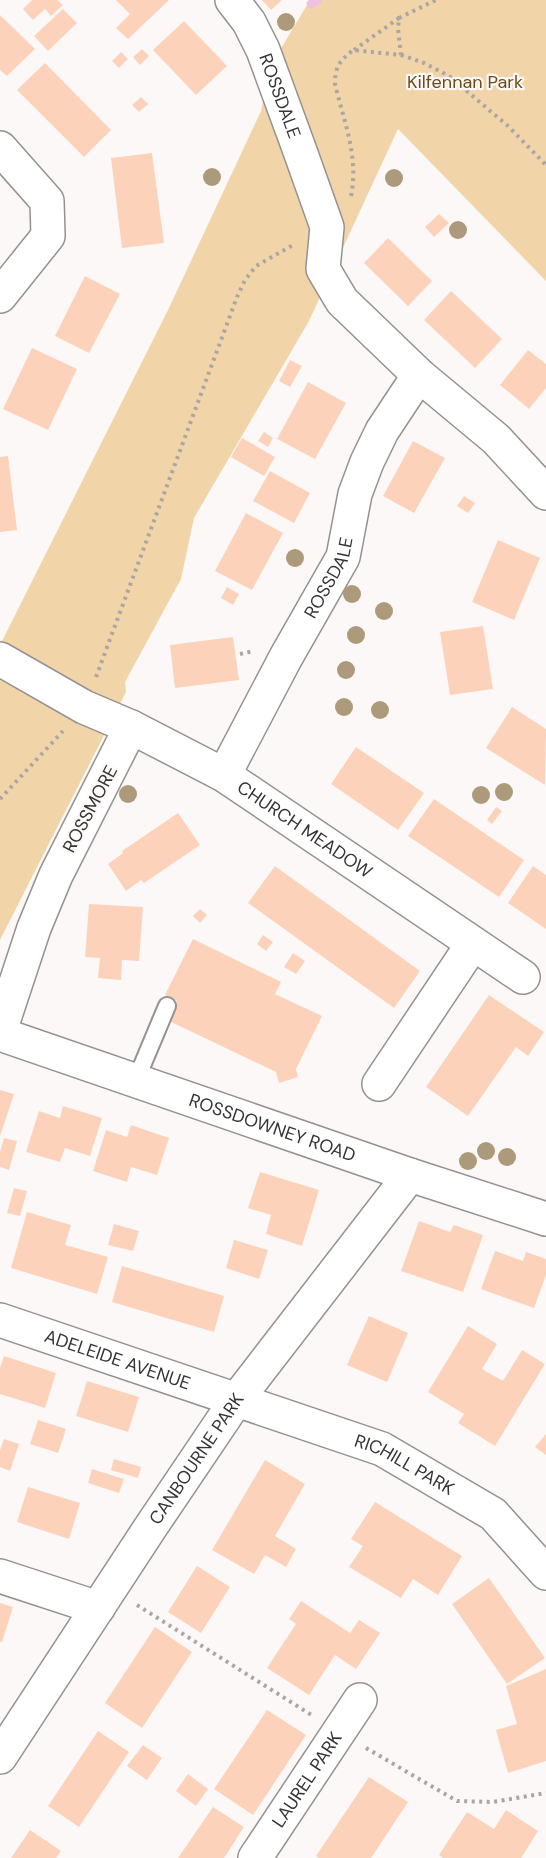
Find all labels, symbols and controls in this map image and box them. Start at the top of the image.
street label: ROSSDALE [253,50,306,142]
park label: Kilfennan Park [407,70,523,94]
street label: ROSSDALE [299,535,359,623]
street label: ROSSMORE [57,761,123,857]
street label: CHURCH MEADOW [232,775,377,884]
street label: ROSSDOWNEY ROAD [186,1088,359,1167]
street label: ADELEIDE AVENUE [41,1324,194,1395]
street label: CANBOURNE PARK [144,1388,250,1529]
street label: RICHILL PARK [351,1429,459,1501]
street label: LAUREL PARK [267,1727,348,1832]

